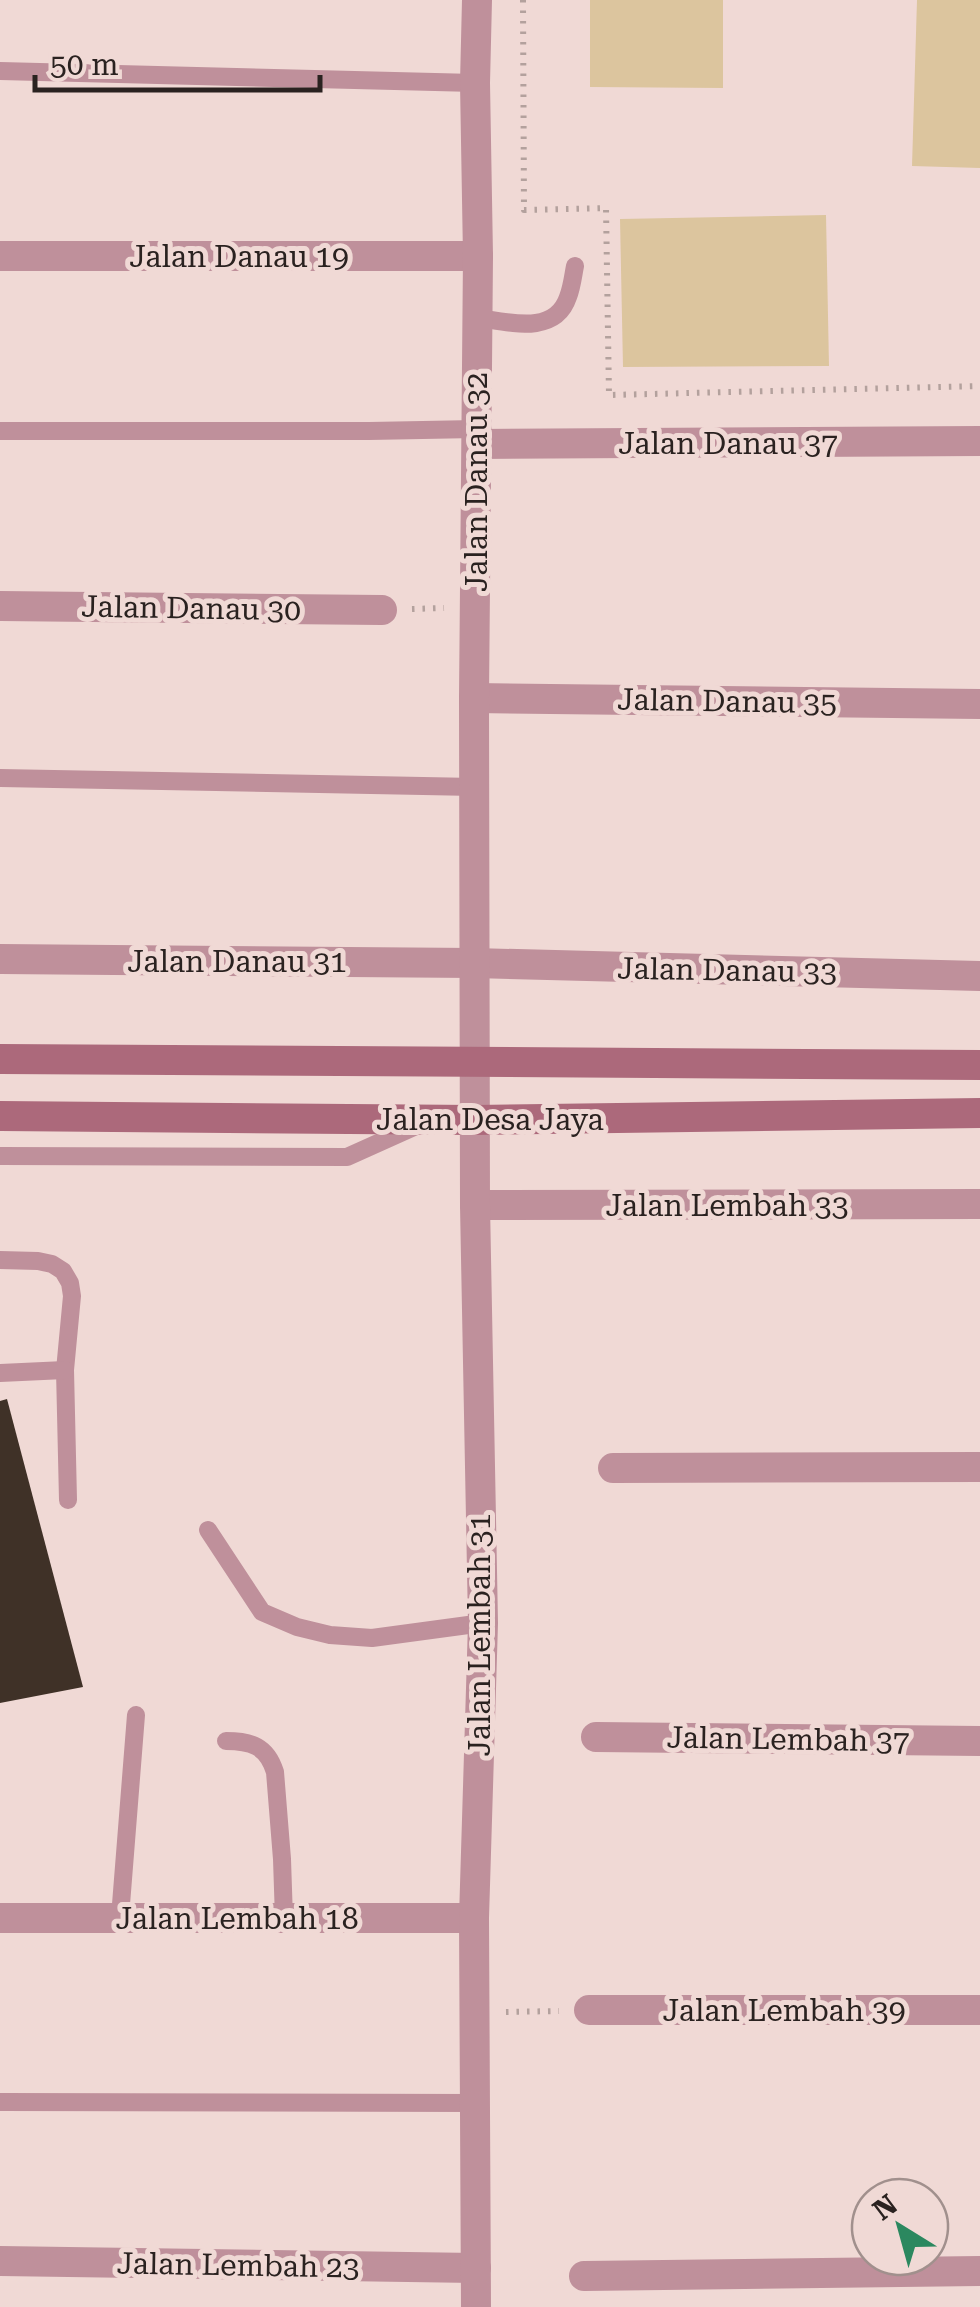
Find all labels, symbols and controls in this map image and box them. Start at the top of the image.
scale bar [35,30,320,92]
text: 50 m [50,47,119,82]
street label: Jalan Danau 19 [129,239,349,274]
street label: Jalan Danau 32 [459,372,494,592]
street label: Jalan Danau 37 [618,426,838,461]
street label: Jalan Danau 30 [81,589,301,627]
street label: Jalan Danau 35 [617,682,837,720]
street label: Jalan Danau 31 [127,944,347,979]
street label: Jalan Danau 33 [617,951,837,989]
street label: Jalan Desa Jaya [376,1102,604,1137]
street label: Jalan Lembah 33 [606,1188,848,1223]
street label: Jalan Lembah 31 [462,1514,497,1756]
street label: Jalan Lembah 37 [666,1719,910,1759]
street label: Jalan Lembah 18 [116,1901,358,1936]
street label: Jalan Lembah 39 [663,1993,905,2028]
north arrow [850,2177,950,2277]
text: N [867,2188,904,2227]
street label: Jalan Lembah 23 [116,2245,360,2285]

